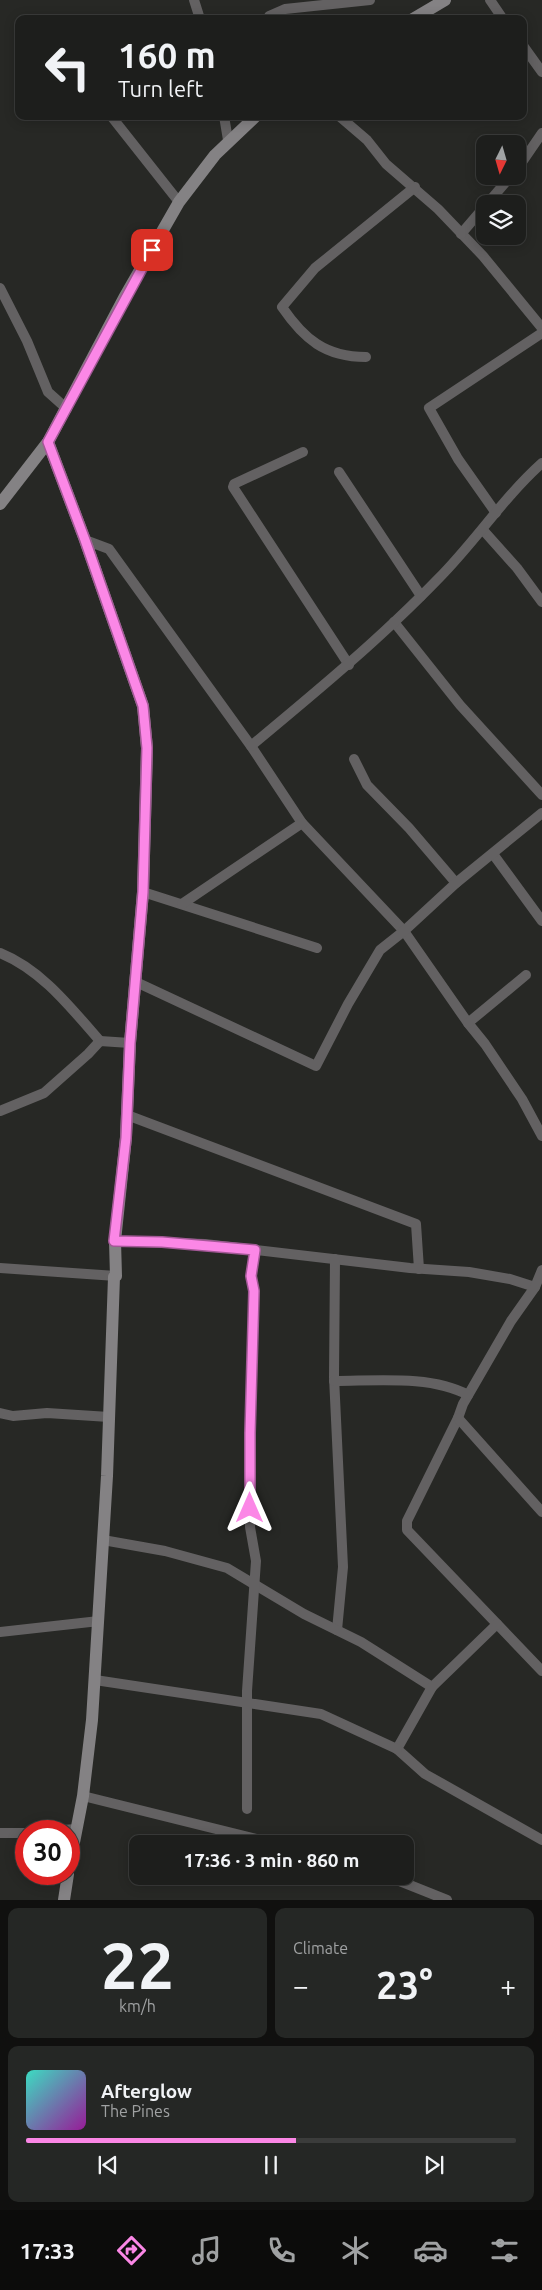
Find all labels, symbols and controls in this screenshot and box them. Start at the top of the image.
icon: left [35,35,100,100]
text: 160 m [118,35,216,75]
text: Turn left [118,76,203,101]
north arrow [476,135,526,185]
map controls [476,135,526,245]
button: layers [476,195,526,245]
pin [131,229,173,271]
icon: arrive [138,236,166,264]
position arrow [223,1481,275,1533]
speed limit sign: 30 [15,1820,80,1885]
text: 17:36 · 3 min · 860 m [184,1849,359,1871]
text: 22 [101,1928,174,2001]
text: Climate [293,1939,348,1957]
text: 23° [376,1964,433,2006]
text: − [293,1970,309,2001]
text: + [500,1970,516,2001]
text: km/h [119,1997,156,2015]
text: Afterglow [101,2080,192,2102]
text: The Pines [101,2102,170,2120]
icon: previous [94,2151,122,2179]
icon: pause [257,2151,285,2179]
icon: next [420,2151,448,2179]
icon: directions [114,2233,149,2268]
icon: music [189,2233,224,2268]
icon: phone [264,2233,299,2268]
icon: climate [338,2233,373,2268]
icon: car [413,2233,448,2268]
icon: filters [487,2233,522,2268]
text: 17:33 [20,2238,75,2263]

